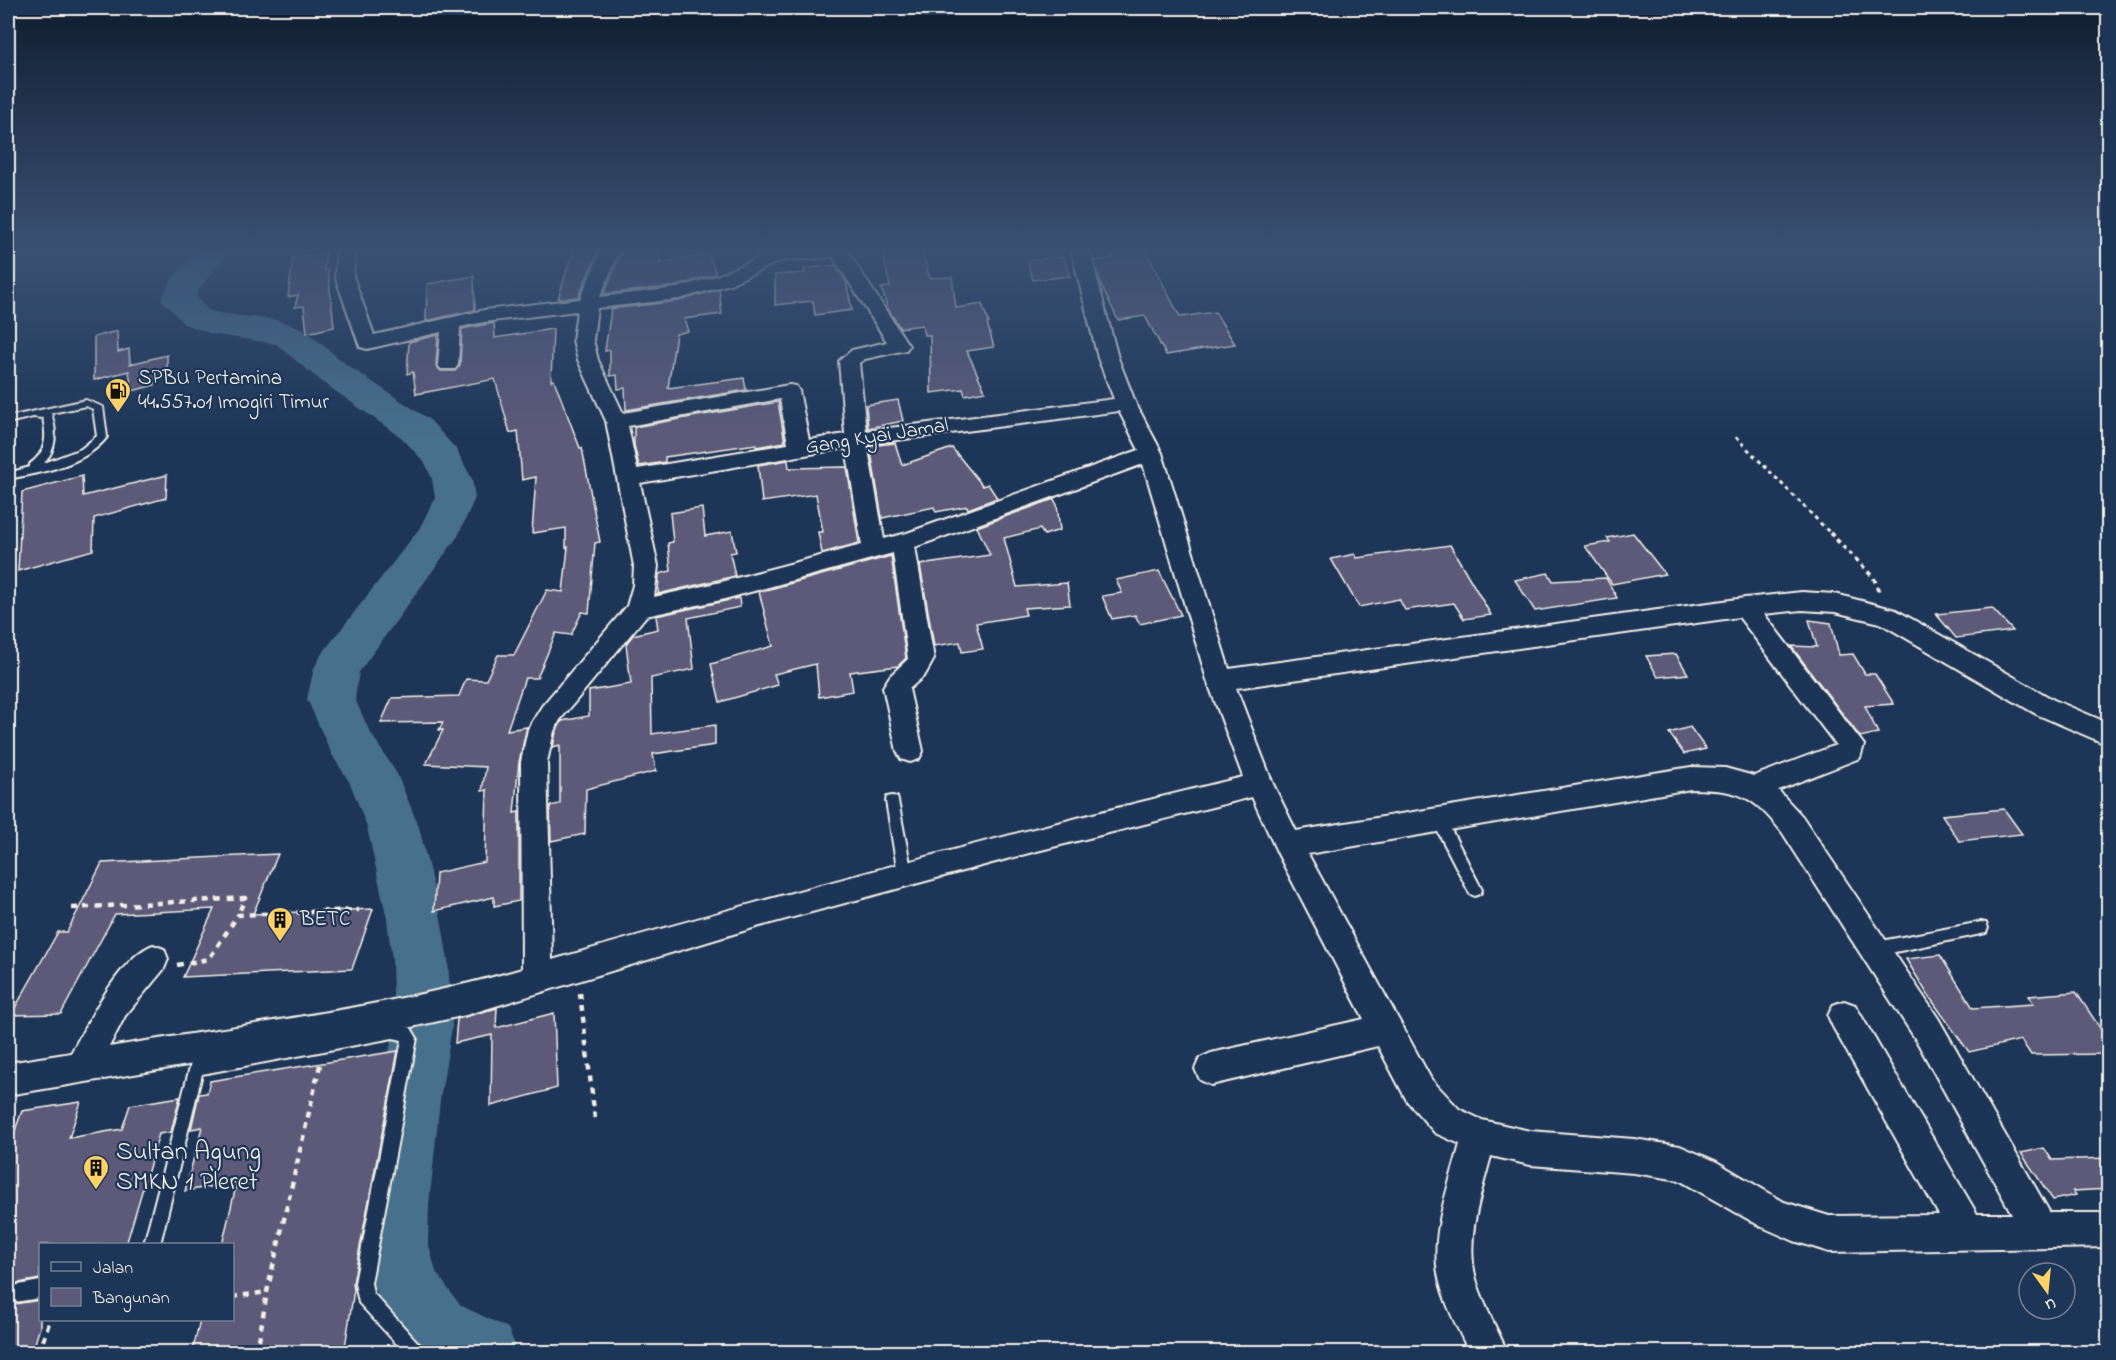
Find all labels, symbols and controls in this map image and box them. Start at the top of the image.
place label: SPBU Pertamina 44.557.01 Imogiri Timur [138,364,330,420]
fuel station icon: SPBU Pertamina 44.557.01 Imogiri Timur [103,376,133,414]
street label: Gang Kyai Jamal [803,411,951,465]
building icon: BETC [265,905,295,943]
place label: BETC [299,905,350,935]
place label: Sultan Agung SMKN 1 Pleret [116,1134,261,1202]
building icon: Sultan Agung SMKN 1 Pleret [81,1153,111,1191]
legend [39,1243,234,1321]
text: Jalan [93,1256,133,1282]
north arrow [2017,1261,2077,1321]
text: Bangunan [92,1286,170,1313]
text: U [2042,1291,2058,1316]

